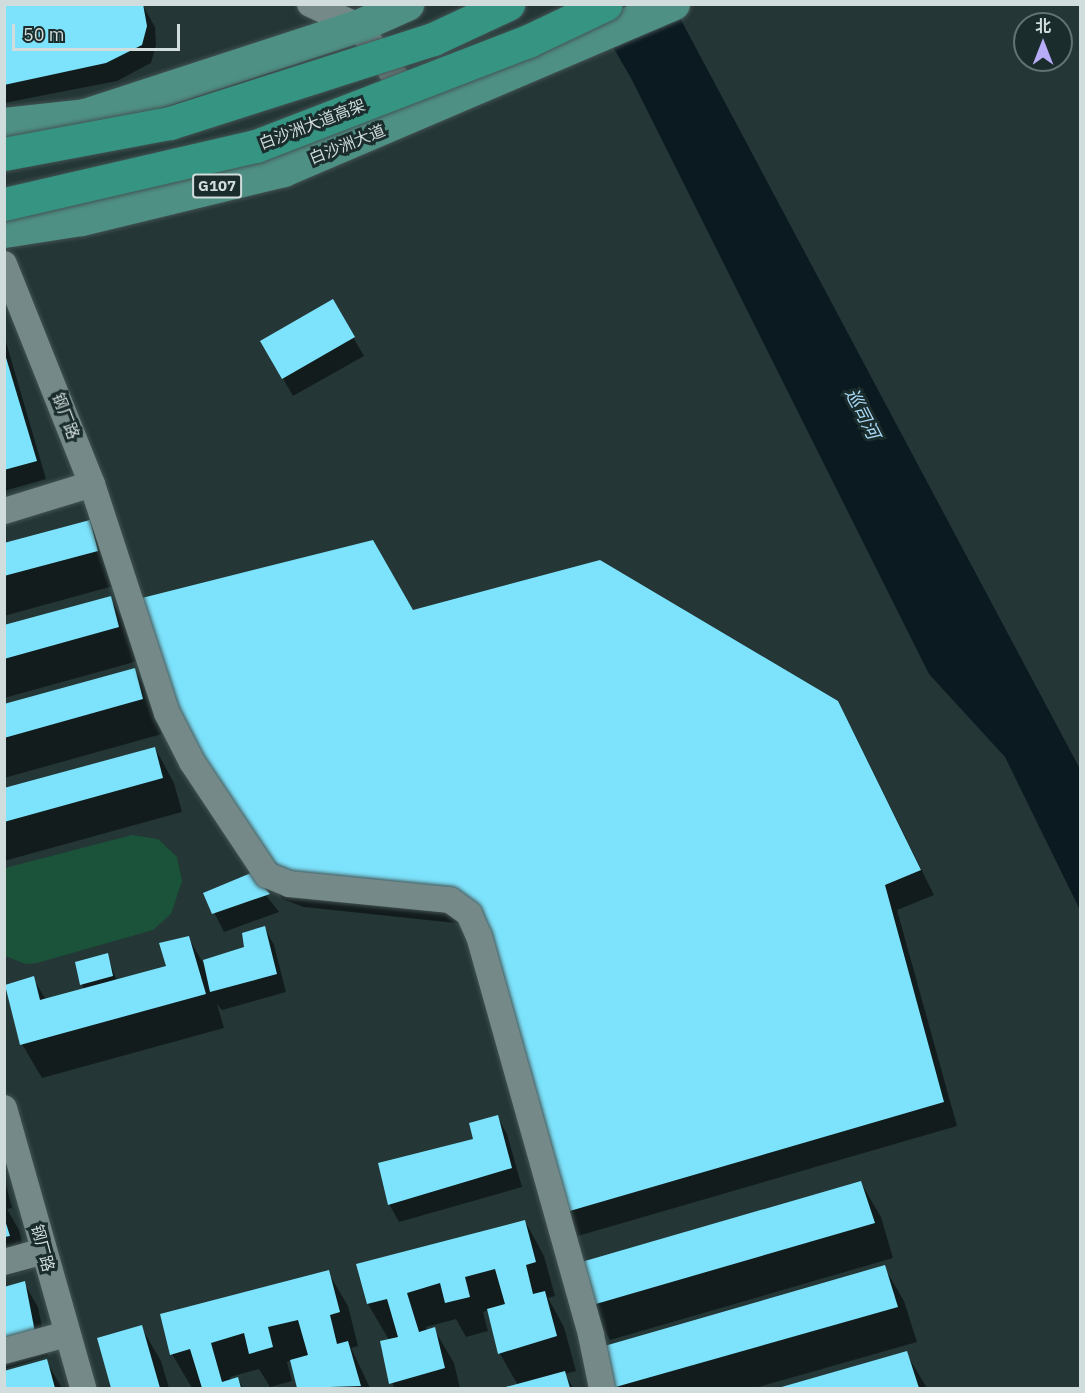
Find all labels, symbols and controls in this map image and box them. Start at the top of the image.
scale bar [15,12,183,50]
north arrow [1013,12,1073,72]
text: 北 [1035,16,1051,36]
text: 50 m [23,23,65,46]
street label: 白沙洲大道高架 [256,95,368,153]
street label: 白沙洲大道 [306,120,388,168]
road number: G107 [192,174,242,198]
water label: 巡司河 [840,385,884,443]
street label: 钢厂路 [48,390,84,442]
street label: 钢厂路 [28,1222,58,1274]

